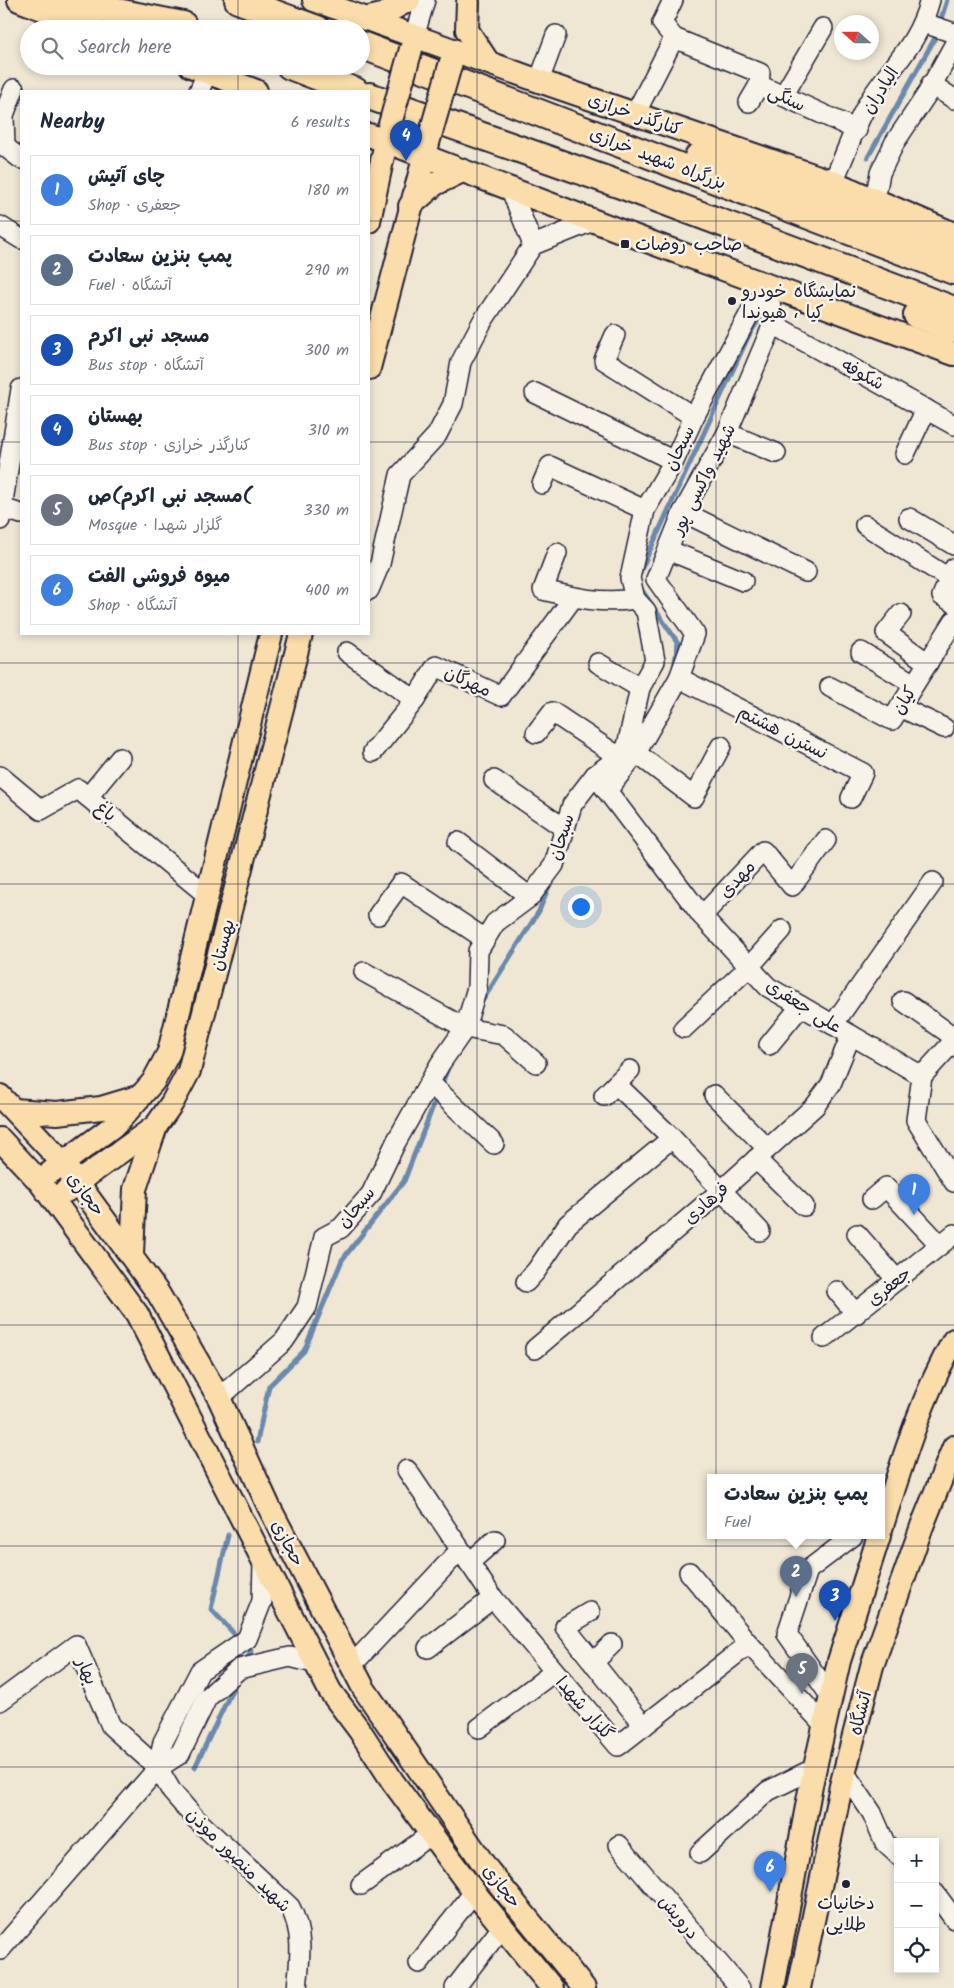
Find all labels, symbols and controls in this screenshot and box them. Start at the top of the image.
north arrow [834,15,879,60]
search box [20,20,370,75]
text: Search here [78,33,172,63]
icon: search [38,34,66,62]
street label: الیادران [855,61,907,120]
street label: سنگی [763,78,810,121]
street label: کنارگذر خرازی [584,86,686,145]
text: Nearby [40,106,105,139]
text: 6 results [291,110,350,135]
pin: 4 [390,120,422,161]
street label: بزرگراه شهید خرازی [585,120,730,199]
text: چای آتیش [88,162,165,192]
text: 1 [55,178,59,203]
text: 180 m [307,178,349,203]
text: Shop · جعفری [88,193,181,218]
place label: صاحب روضات [635,231,742,260]
marker: صاحب روضات [619,238,631,250]
text: پمپ بنزین سعادت [88,242,232,272]
text: 2 [52,258,62,283]
text: 290 m [305,258,349,283]
text: Fuel · آتشگاه [88,273,172,298]
place label: نمایشگاه خودرو کیا ، هیوندا [740,278,856,328]
marker: نمایشگاه خودرو کیا ، هیوندا [726,295,738,307]
text: مسجد نبی اکرم [88,322,210,352]
text: 3 [53,338,61,363]
text: 300 m [305,338,349,363]
street label: شکوفه [835,352,889,399]
text: Bus stop · آتشگاه [88,353,204,378]
text: بهستان [88,402,143,432]
text: 4 [53,418,61,443]
text: 310 m [308,418,349,443]
street label: شهید واکسی پور [663,419,745,542]
street label: سبحان [657,421,704,476]
text: Bus stop · کنارگذر خرازی [88,433,251,458]
text: مسجد نبی اکرم)ص( [88,482,252,512]
text: 5 [53,498,61,523]
text: 330 m [304,498,349,523]
text: Mosque · گلزار شهدا [88,513,223,538]
text: میوه فروشی الفت [88,562,230,592]
text: 6 [53,578,61,603]
text: 400 m [305,578,349,603]
text: Shop · آتشگاه [88,593,177,618]
street label: مهرگان [439,659,496,706]
street label: کیان [885,680,926,721]
street label: نسترن هشتم [732,698,832,768]
street label: باغ [88,794,122,830]
street label: سبحان [541,810,584,864]
street label: مهدی [713,854,764,906]
your location [568,894,594,920]
street label: بهستان [203,916,244,974]
street label: علی جعفری [759,972,847,1042]
street label: حجازی [58,1166,111,1223]
pin: 1 [898,1174,930,1215]
street label: فرهادی [678,1176,736,1232]
street label: سبحان [331,1180,383,1235]
street label: جعفری [861,1260,918,1314]
popup [707,1474,885,1539]
text: پمپ بنزین سعادت [724,1480,868,1510]
text: Fuel [724,1510,751,1535]
street label: حجازی [262,1515,311,1572]
pin: 2 [780,1556,812,1597]
pin: 3 [819,1580,851,1621]
street label: بهار [66,1651,104,1690]
pin: 5 [786,1653,818,1694]
street label: گلزار شهدا [548,1670,620,1748]
street label: آتشگاه [842,1687,881,1739]
street label: شهید منصور موذن [178,1802,297,1921]
map controls [894,1838,939,1973]
button: + [894,1838,939,1883]
pin: 6 [754,1851,786,1892]
street label: حجازی [474,1858,527,1915]
marker: دخانیات طلایی [840,1878,852,1890]
button: − [894,1883,939,1928]
street label: درویش [650,1889,705,1947]
place label: دخانیات طلایی [817,1890,875,1940]
button: locate [894,1928,939,1973]

